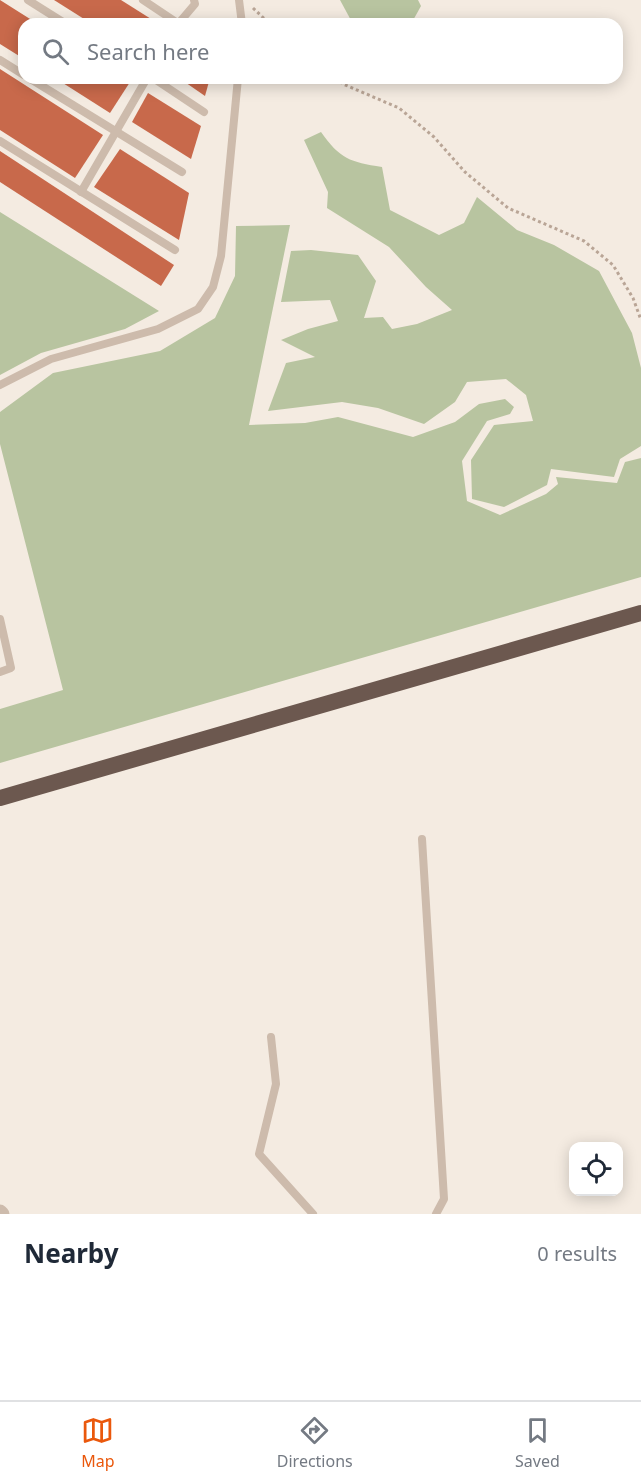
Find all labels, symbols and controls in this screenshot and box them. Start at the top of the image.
search box [18,18,623,84]
icon: search [39,35,72,68]
text: Search here [87,36,209,66]
map controls [569,1142,623,1196]
button: locate [569,1142,623,1196]
text: Nearby [24,1235,119,1271]
text: 0 results [537,1240,617,1267]
tab: Map [81,1414,114,1472]
tab: Directions [277,1414,353,1472]
tab: Saved [515,1414,560,1472]

